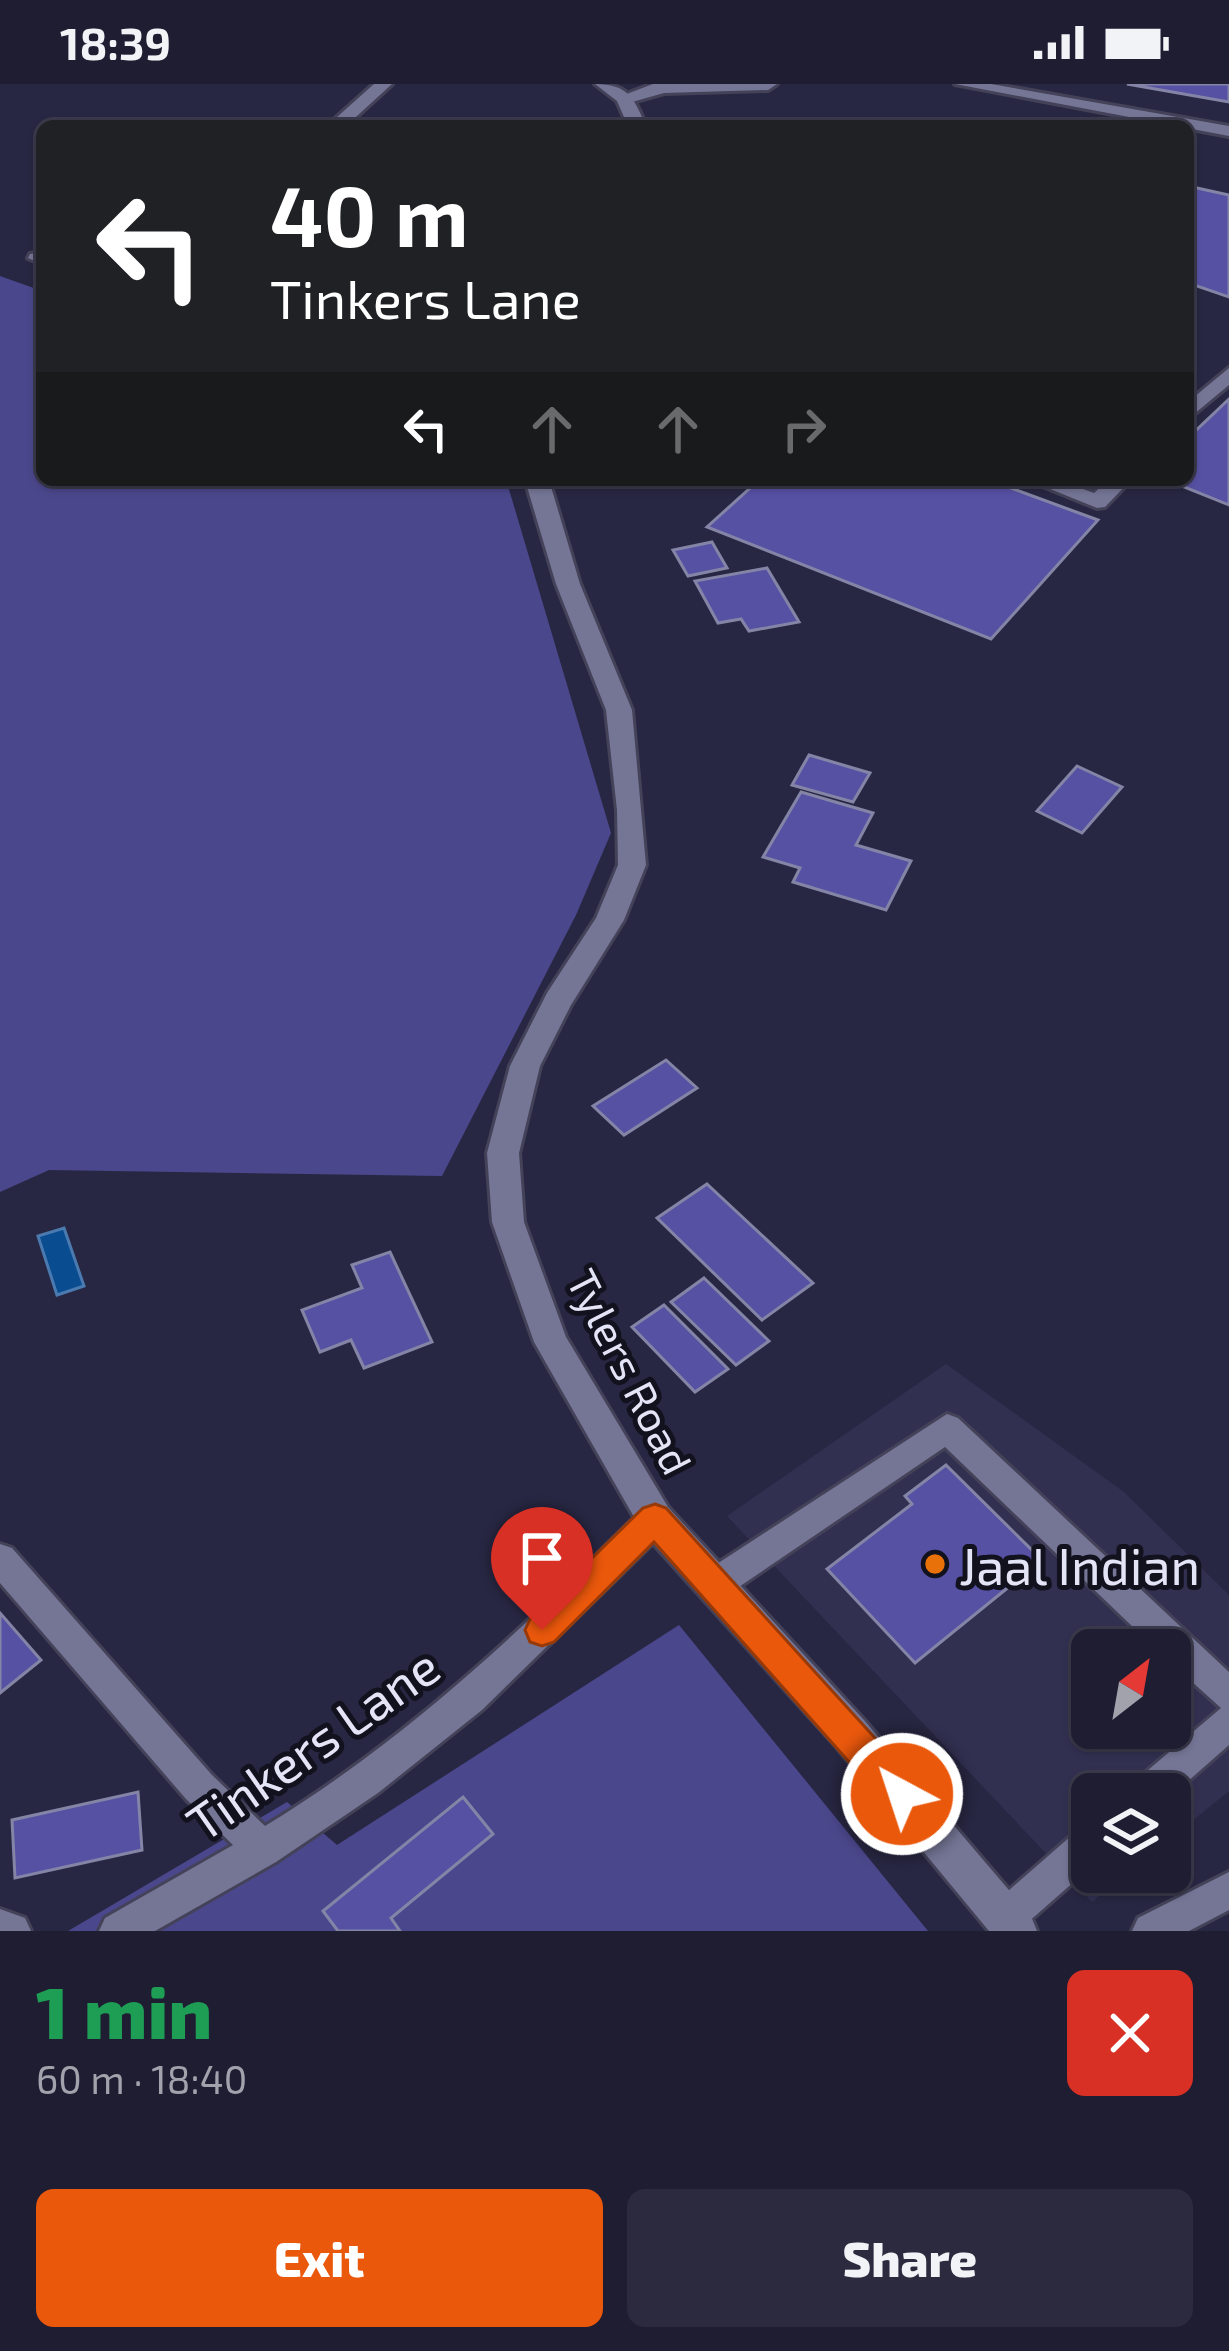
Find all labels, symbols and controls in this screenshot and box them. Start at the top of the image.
text: 18:39 [60,15,171,69]
text: 40 m [270,163,469,264]
icon: left [72,168,228,324]
text: Tinkers Lane [270,265,581,330]
icon: left [393,396,459,462]
icon: ahead [519,396,585,462]
icon: ahead [645,396,711,462]
icon: right [771,396,837,462]
street label: Tylers Road [558,1260,704,1482]
pin [491,1507,593,1630]
icon: arrive [509,1525,575,1591]
place label: Jaal Indian [959,1534,1200,1595]
marker: Jaal Indian [922,1551,948,1577]
north arrow [1071,1629,1191,1749]
map controls [1071,1629,1191,1893]
street label: Tinkers Lane [174,1634,450,1852]
position arrow [839,1731,965,1857]
button: layers [1071,1773,1191,1893]
text: 1 min [36,1967,212,2053]
button: close [1067,1970,1193,2096]
text: 60 m · 18:40 [36,2055,247,2102]
button: Exit [36,2189,603,2327]
button: Share [627,2189,1193,2327]

